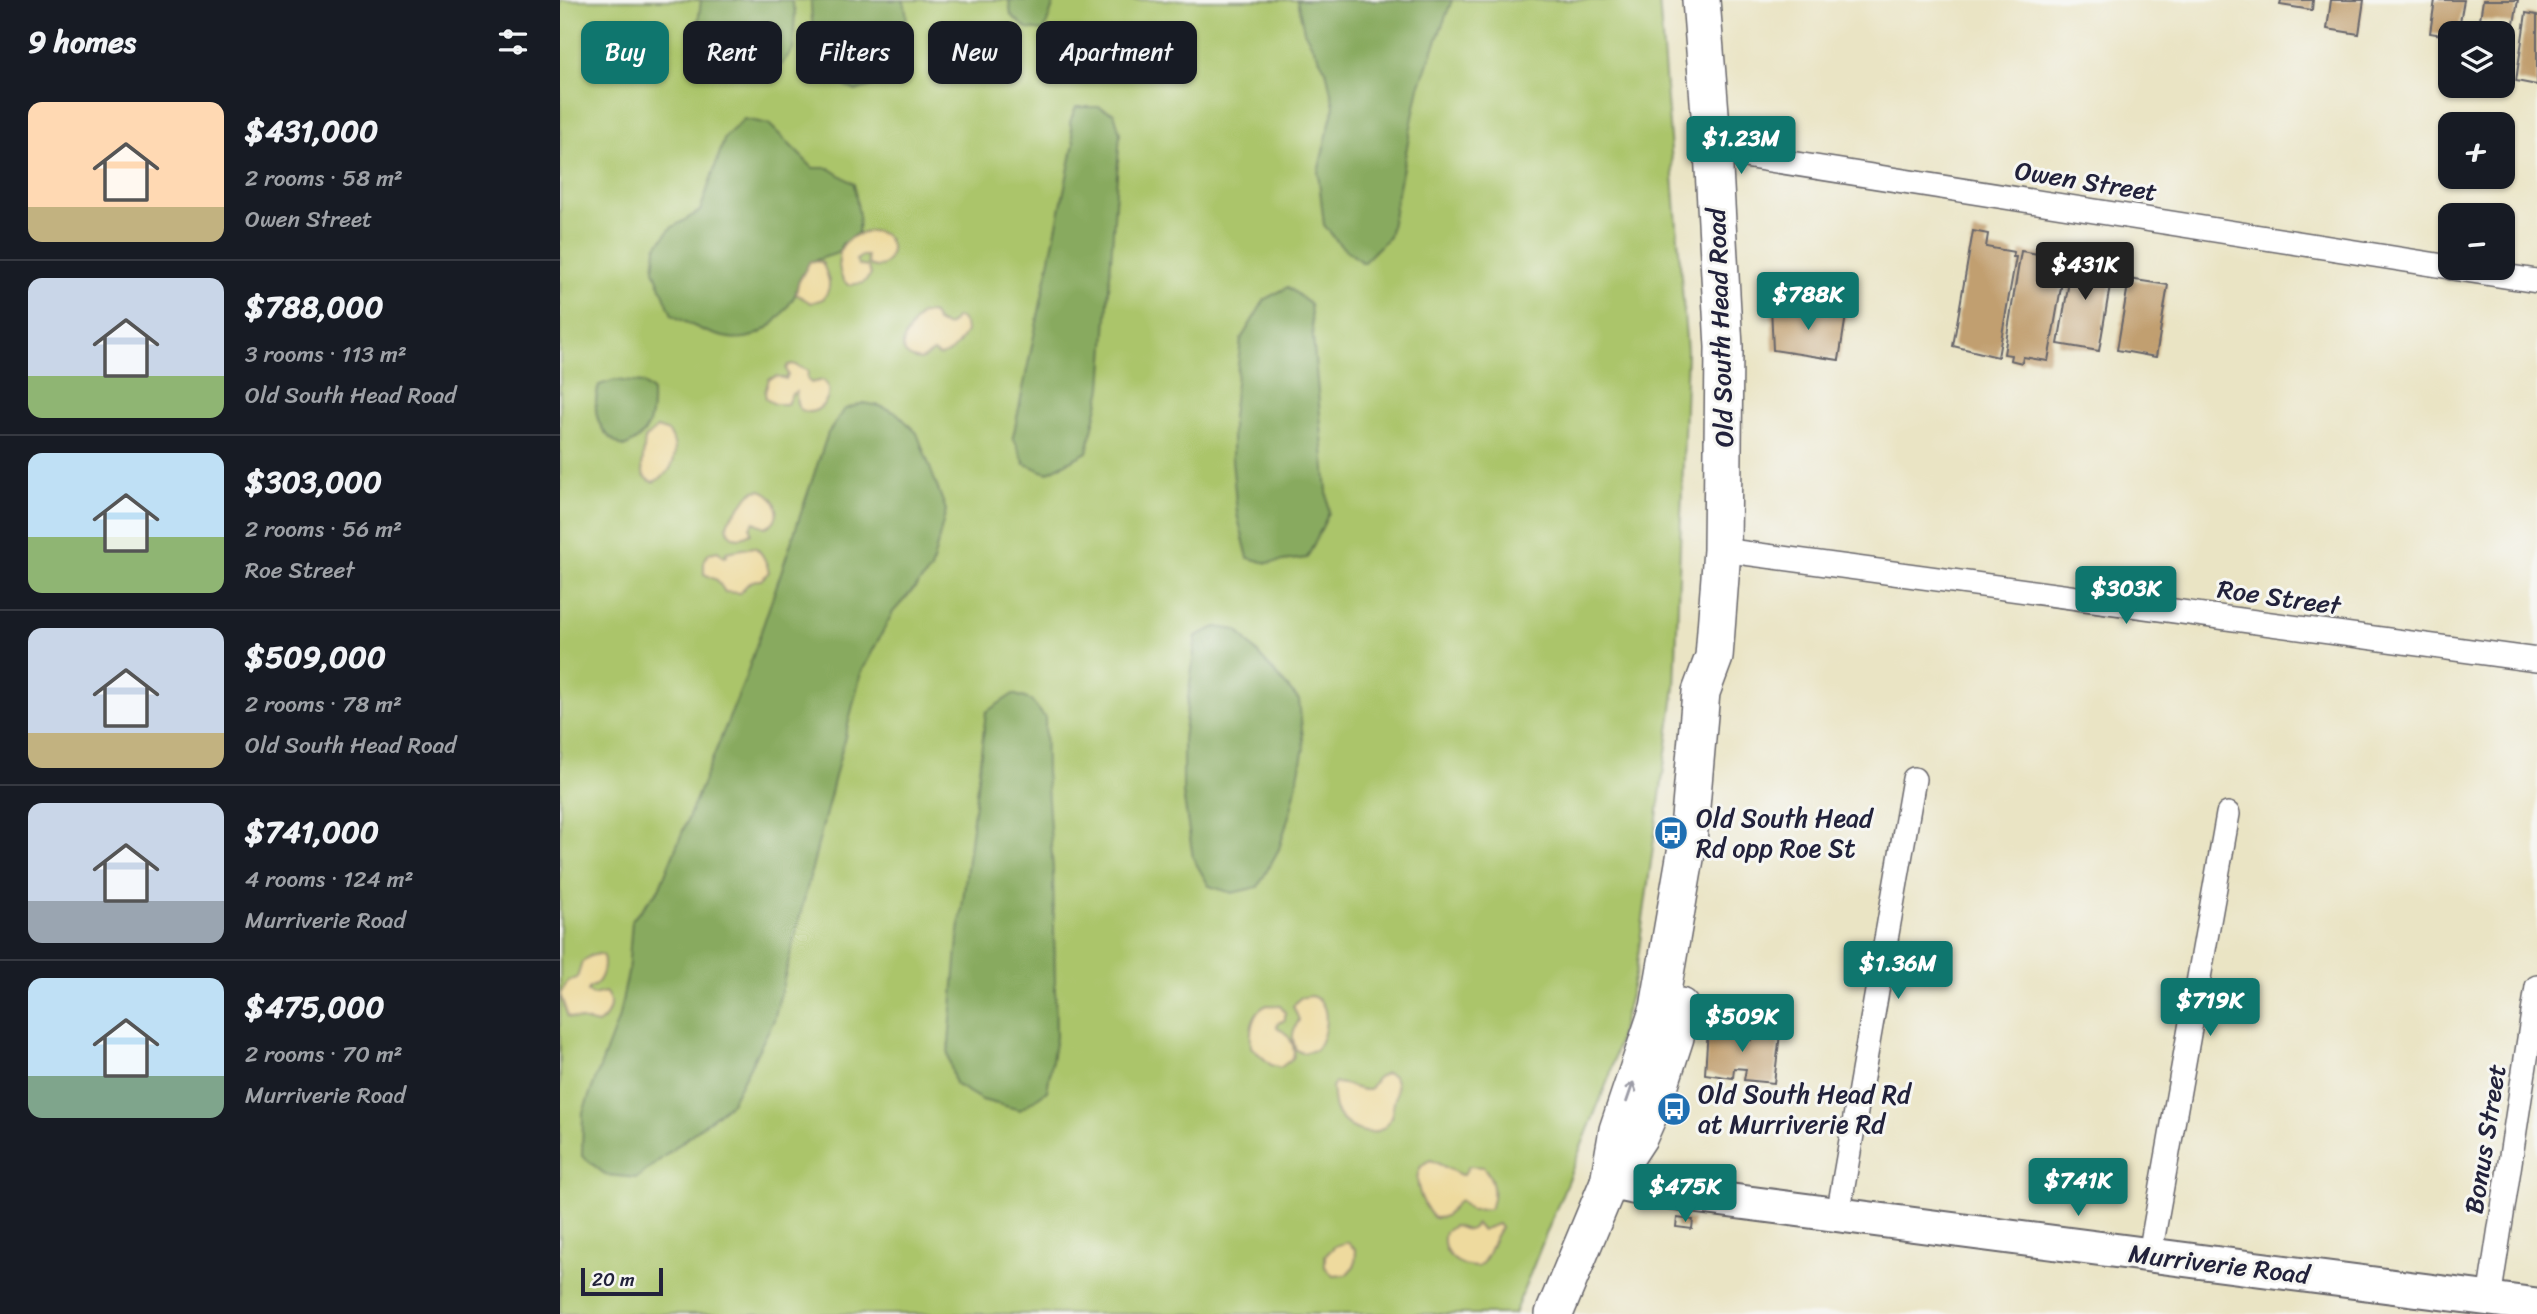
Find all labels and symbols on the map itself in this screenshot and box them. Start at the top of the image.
pin: $1.23M [1684,116,1798,176]
street label: Owen Street [2011,147,2161,215]
street label: Old South Head Road [1693,205,1747,448]
pin: $431K [2036,243,2134,302]
pin: $788K [1759,272,1857,332]
pin: $303K [2077,566,2175,626]
street label: Roe Street [2214,566,2345,629]
place label: Old South Head Rd opp Roe St [1696,795,1875,871]
bus stop icon: Old South Head Rd opp Roe St [1652,814,1690,852]
pin: $1.36M [1841,942,1955,1001]
pin: $719K [2161,978,2259,1038]
pin: $509K [1693,995,1791,1054]
street label: Bonus Street [2450,1061,2520,1217]
place label: Old South Head Rd at Murriverie Rd [1698,1071,1913,1147]
one-way arrow [1625,1081,1637,1103]
bus stop icon: Old South Head Rd at Murriverie Rd [1655,1090,1693,1128]
pin: $741K [2029,1158,2127,1218]
pin: $475K [1636,1164,1734,1224]
street label: Murriverie Road [2126,1230,2314,1298]
scale bar [581,1265,663,1297]

